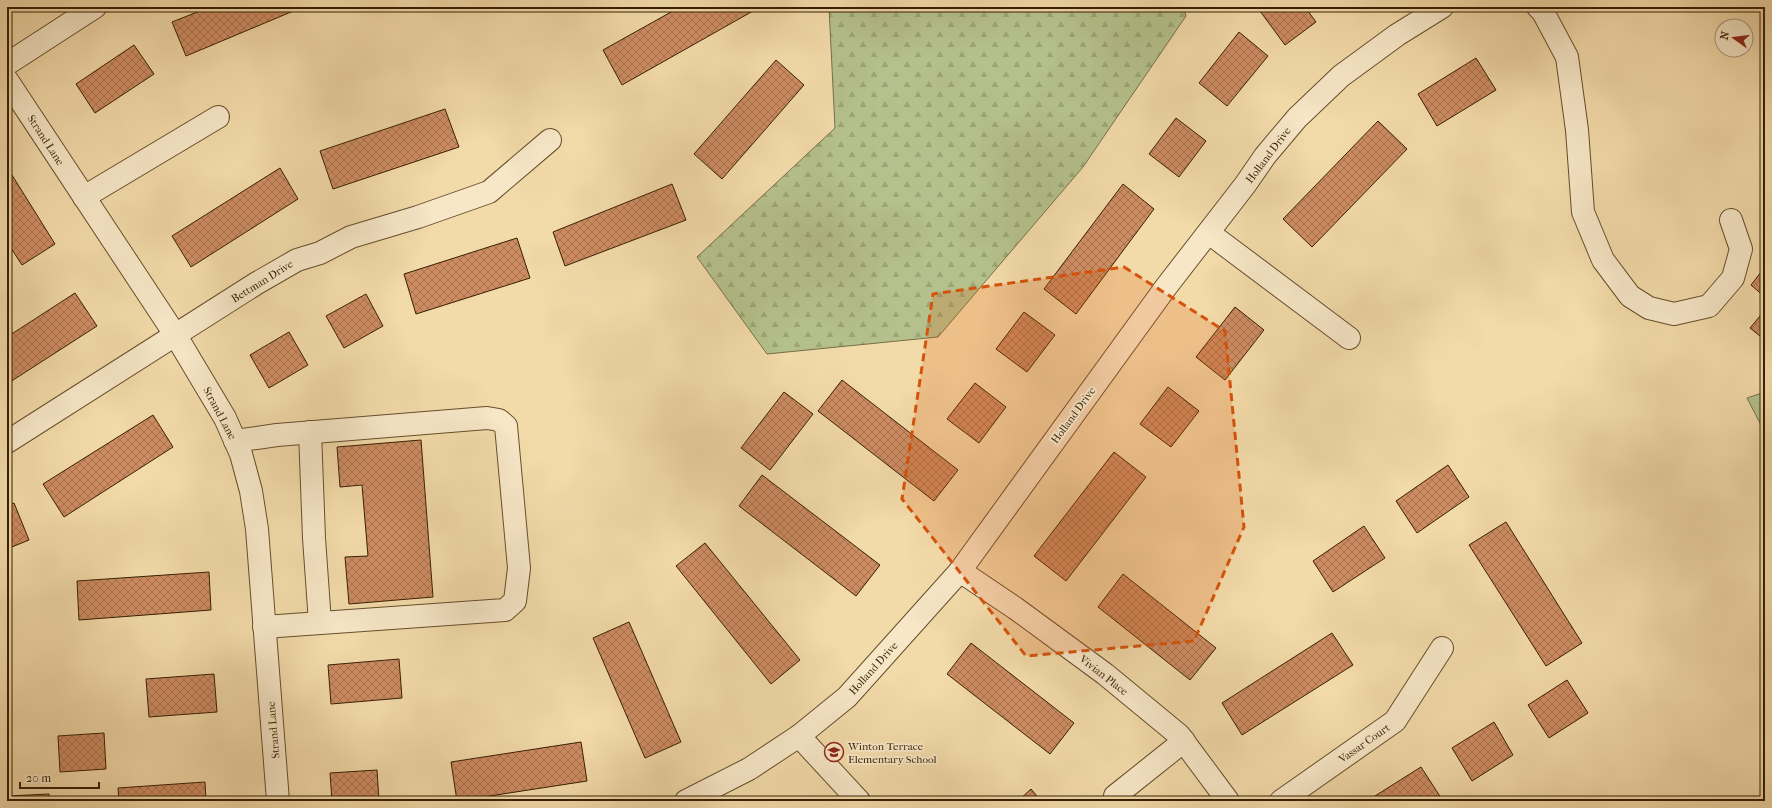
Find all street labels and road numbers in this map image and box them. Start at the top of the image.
street label: Strand Lane [24,113,67,168]
street label: Holland Drive [1243,124,1294,186]
street label: Bettman Drive [229,257,296,306]
street label: Holland Drive [1049,384,1099,446]
street label: Strand Lane [200,385,239,442]
street label: Holland Drive [846,639,901,698]
street label: Vivian Place [1076,652,1131,699]
street label: Strand Lane [264,700,282,759]
street label: Vassar Court [1335,721,1392,766]

